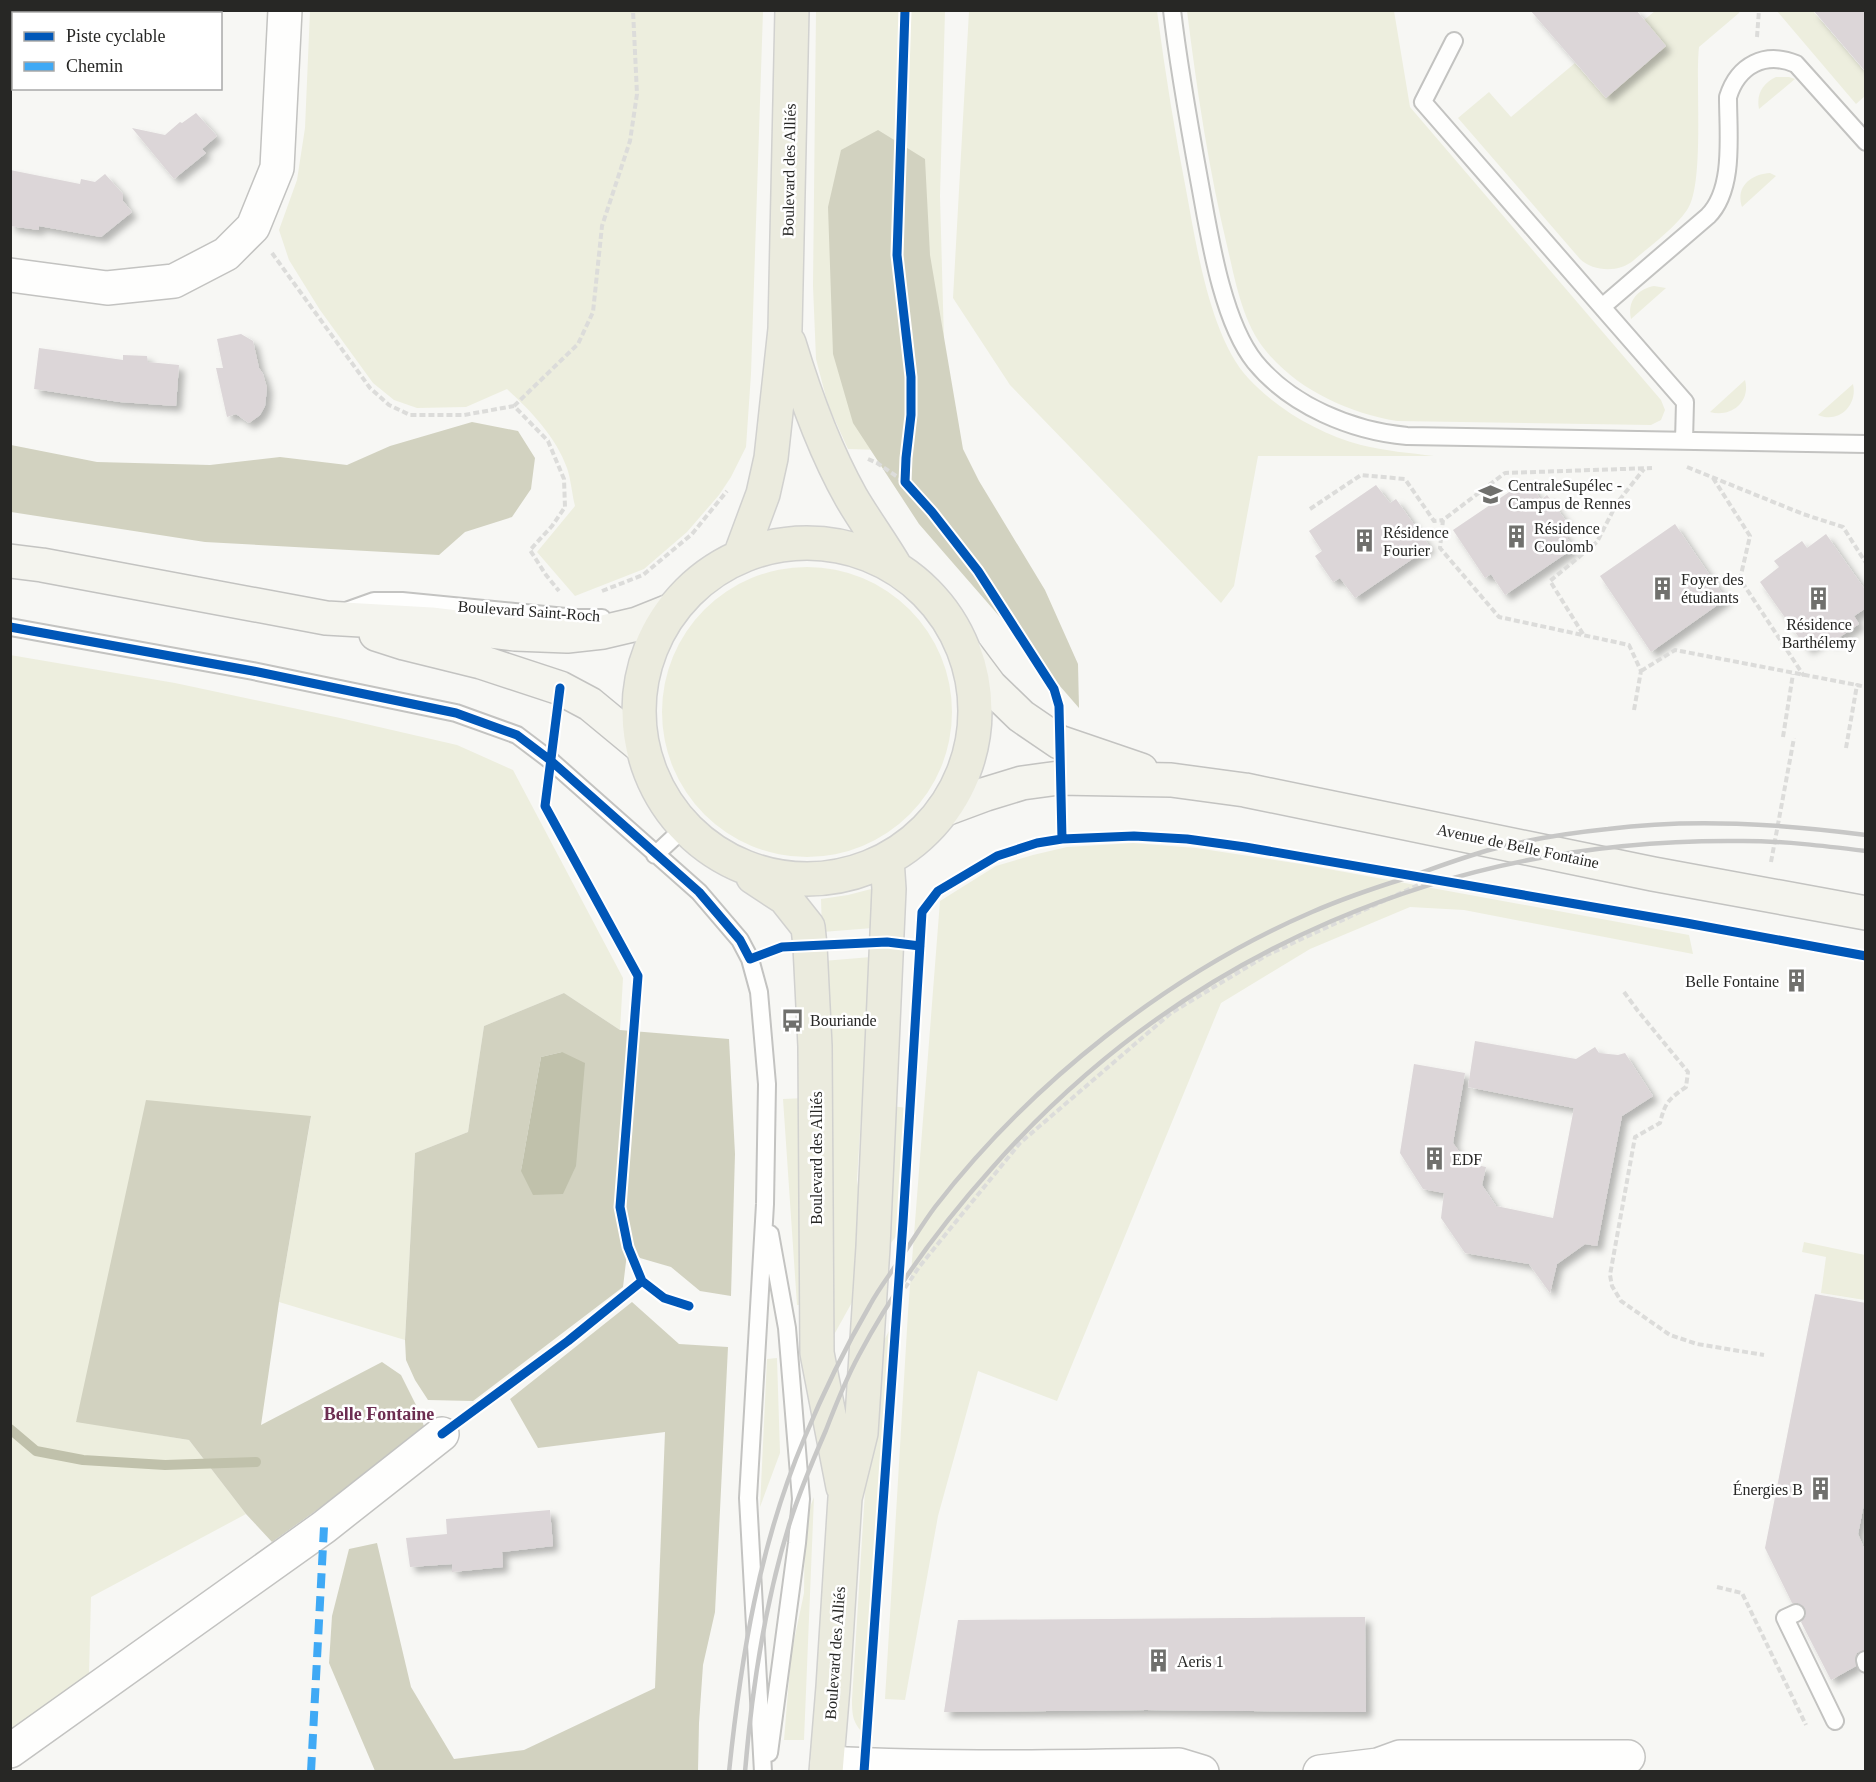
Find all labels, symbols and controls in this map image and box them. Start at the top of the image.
legend [12,12,222,90]
text: Piste cyclable [66,26,165,46]
text: Chemin [66,56,123,76]
street label: Boulevard des Alliés [779,103,799,237]
place label: CentraleSupélec - Campus de Rennes [1508,477,1631,513]
school or university icon: CentraleSupélec - Campus de Rennes [1477,481,1503,507]
place label: Résidence Coulomb [1534,520,1600,555]
place label: Résidence Fourier [1383,524,1449,559]
building icon: Résidence Coulomb [1503,524,1529,550]
building icon: Résidence Fourier [1352,528,1378,554]
place label: Foyer des étudiants [1681,571,1744,606]
building icon: Foyer des étudiants [1650,575,1676,601]
building icon: Résidence Barthélemy [1806,586,1832,612]
street label: Boulevard Saint-Roch [457,598,601,624]
place label: Résidence Barthélemy [1782,616,1856,652]
street label: Avenue de Belle Fontaine [1435,820,1601,872]
building icon: Belle Fontaine [1784,968,1810,994]
place label: Belle Fontaine [1685,973,1779,990]
bus stop icon: Bouriande [779,1007,805,1033]
place label: Bouriande [810,1012,877,1029]
street label: Boulevard des Alliés [808,1091,825,1225]
building icon: EDF [1421,1146,1447,1172]
place label: EDF [1452,1151,1482,1168]
district label: Belle Fontaine [324,1404,434,1424]
building icon: Énergies B [1808,1476,1834,1502]
place label: Énergies B [1733,1480,1803,1499]
street label: Boulevard des Alliés [822,1586,848,1720]
building icon: Aeris 1 [1146,1648,1172,1674]
place label: Aeris 1 [1177,1653,1224,1670]

